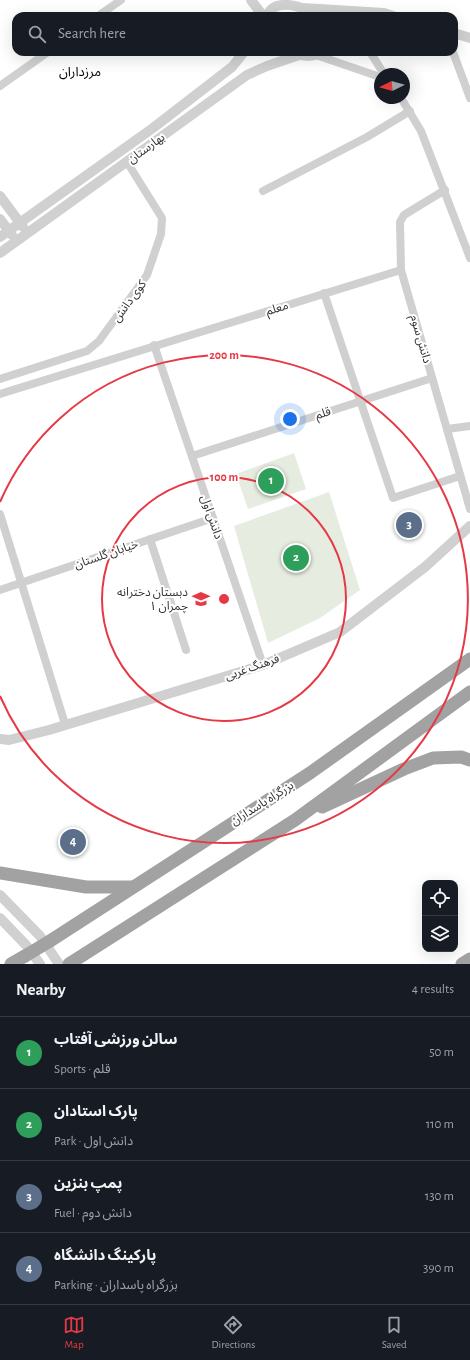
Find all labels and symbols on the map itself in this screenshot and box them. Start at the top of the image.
district label: مرزداران [59,66,101,80]
north arrow [374,68,410,104]
street label: بهارستان [125,131,167,166]
street label: کوی دانش [110,277,150,325]
street label: معلم [264,299,291,320]
street label: دانش سوم [405,313,434,366]
text: 200 m [209,349,239,361]
street label: قلم [314,405,333,424]
your location [280,409,300,429]
pin: 1 [258,466,284,496]
text: 100 m [210,471,238,483]
street label: دانش اول [198,493,225,541]
pin: 3 [396,510,422,540]
street label: خیابان گلستان [72,537,140,572]
pin: 2 [283,543,309,573]
place label: دبستان دخترانه چمران ۱ [117,586,188,614]
school or university icon: دبستان دخترانه چمران ۱ [191,589,211,609]
centre of rings [217,592,231,606]
street label: فرهنگ غربی [223,652,281,683]
street label: بزرگراه پاسداران [228,779,297,829]
pin: 4 [60,827,86,857]

